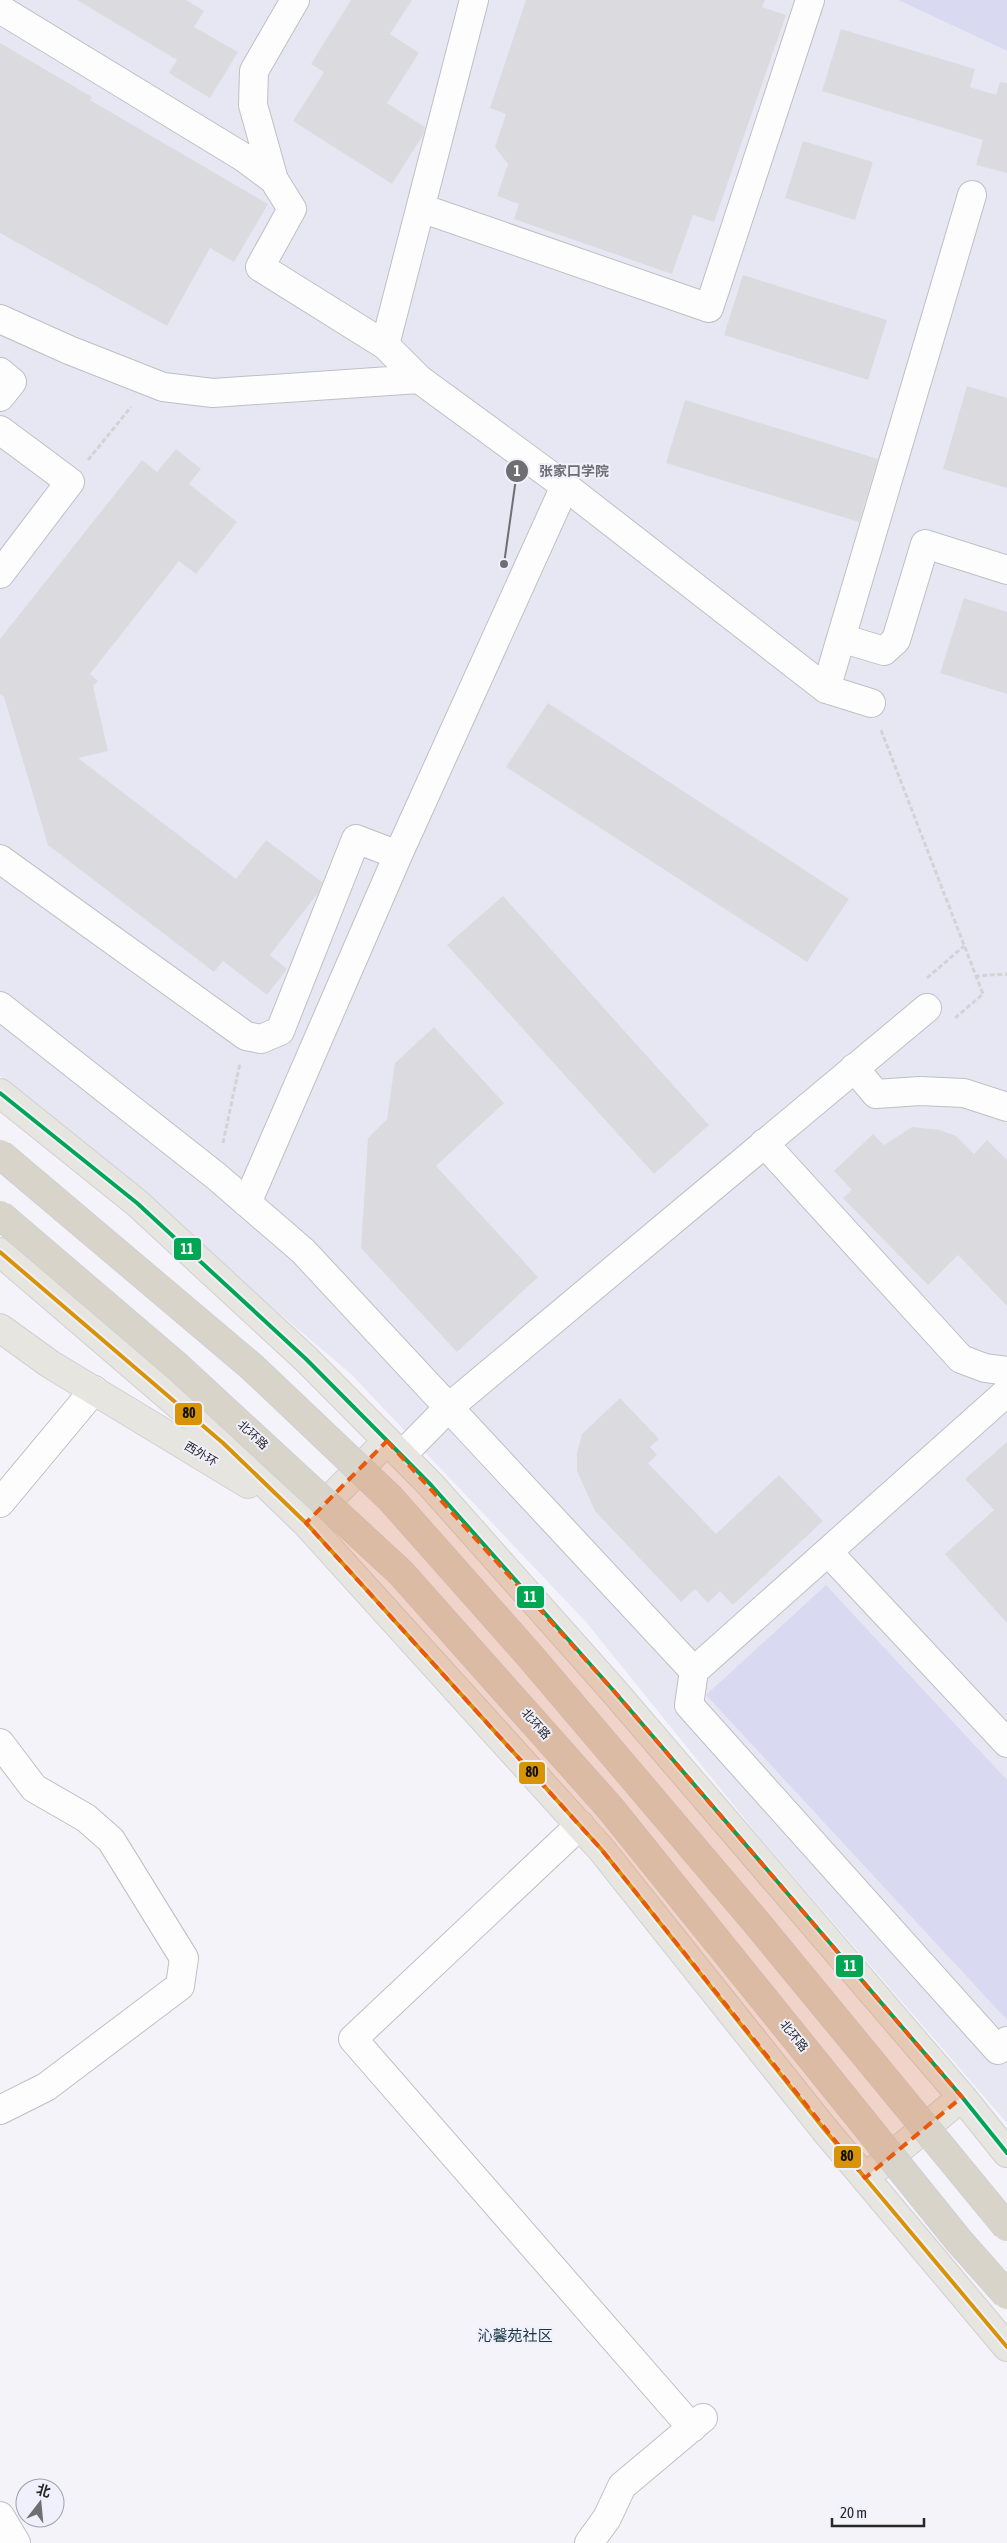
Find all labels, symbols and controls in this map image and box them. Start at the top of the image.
callout: 张家口学院 [504,457,619,486]
text: 1 [513,462,521,479]
text: 张家口学院 [539,463,609,479]
line badge: 11 [173,1237,202,1261]
text: 11 [180,1241,194,1257]
line badge: 80 [174,1402,203,1426]
text: 80 [182,1405,196,1421]
street label: 北环路 [235,1418,271,1452]
street label: 西外环 [182,1439,220,1469]
line badge: 11 [516,1585,545,1609]
text: 11 [523,1589,537,1605]
street label: 北环路 [519,1706,553,1742]
line badge: 80 [518,1761,546,1785]
text: 80 [525,1764,539,1780]
line badge: 11 [835,1954,864,1978]
text: 11 [843,1958,857,1974]
street label: 北环路 [777,2018,811,2054]
line badge: 80 [833,2145,862,2169]
text: 80 [840,2148,854,2164]
district label: 沁馨苑社区 [477,2327,553,2344]
north arrow [15,2478,65,2528]
text: 北 [35,2481,53,2500]
scale bar [832,2496,924,2528]
text: 20 m [840,2504,867,2521]

